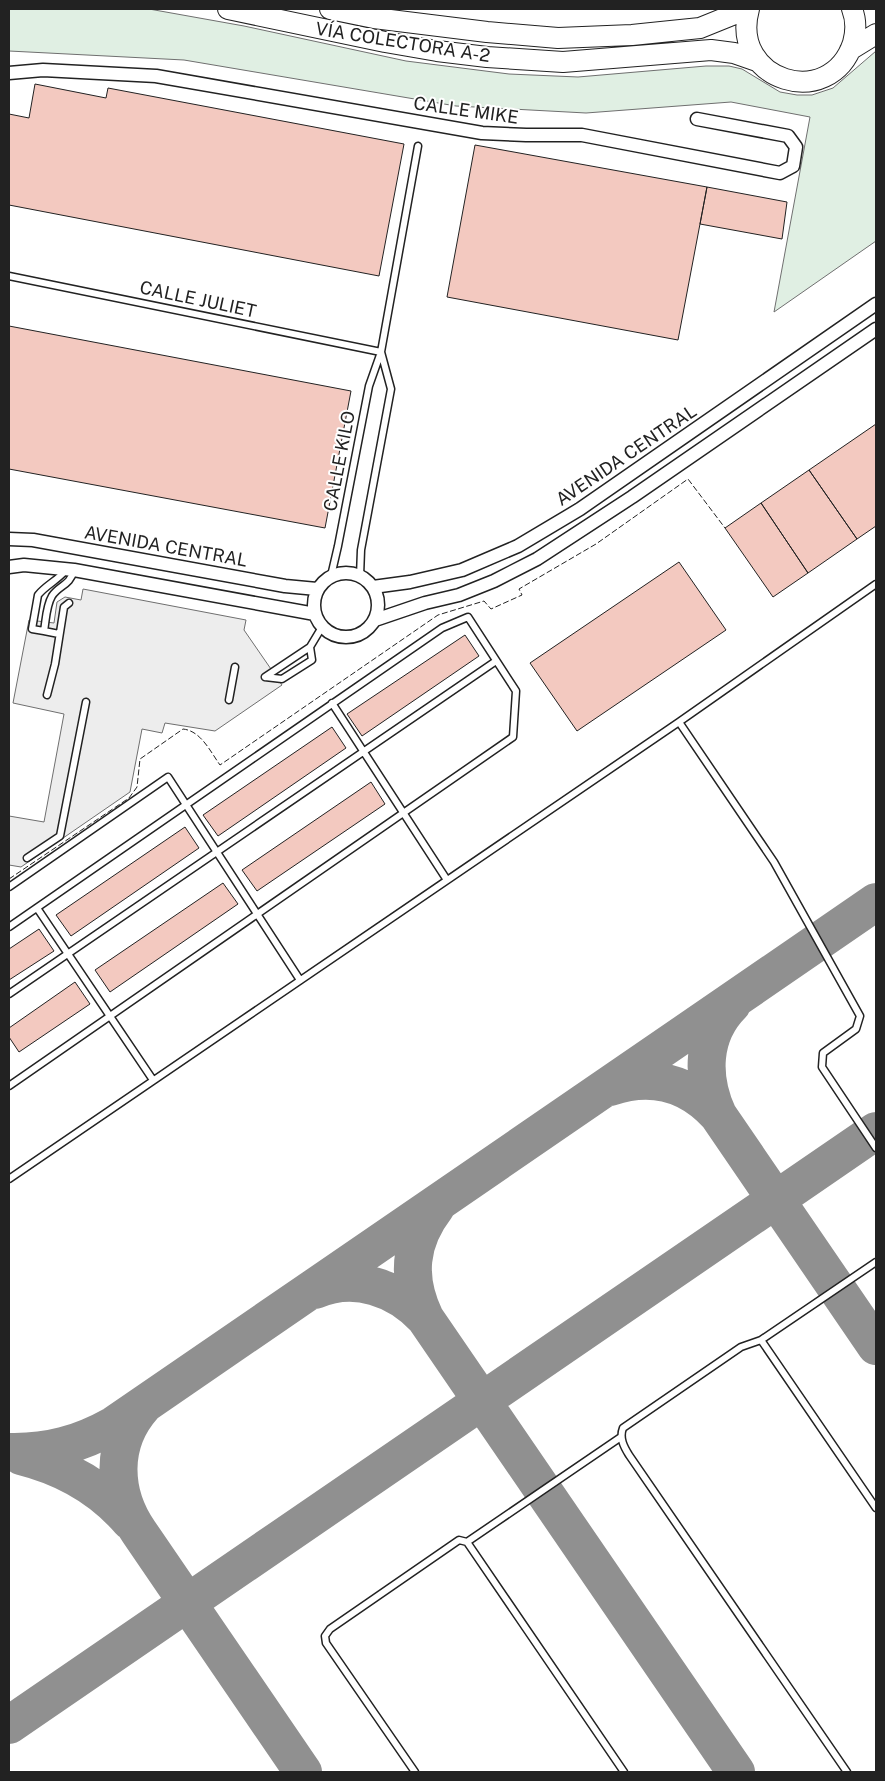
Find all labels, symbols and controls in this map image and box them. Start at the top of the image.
street label: VÍA COLECTORA A-2 [314,17,492,66]
street label: CALLE MIKE [412,92,520,128]
street label: CALLE JULIET [138,276,258,322]
street label: AVENIDA CENTRAL [552,400,700,510]
street label: CALLE KILO [319,409,359,513]
street label: AVENIDA CENTRAL [83,521,249,571]

